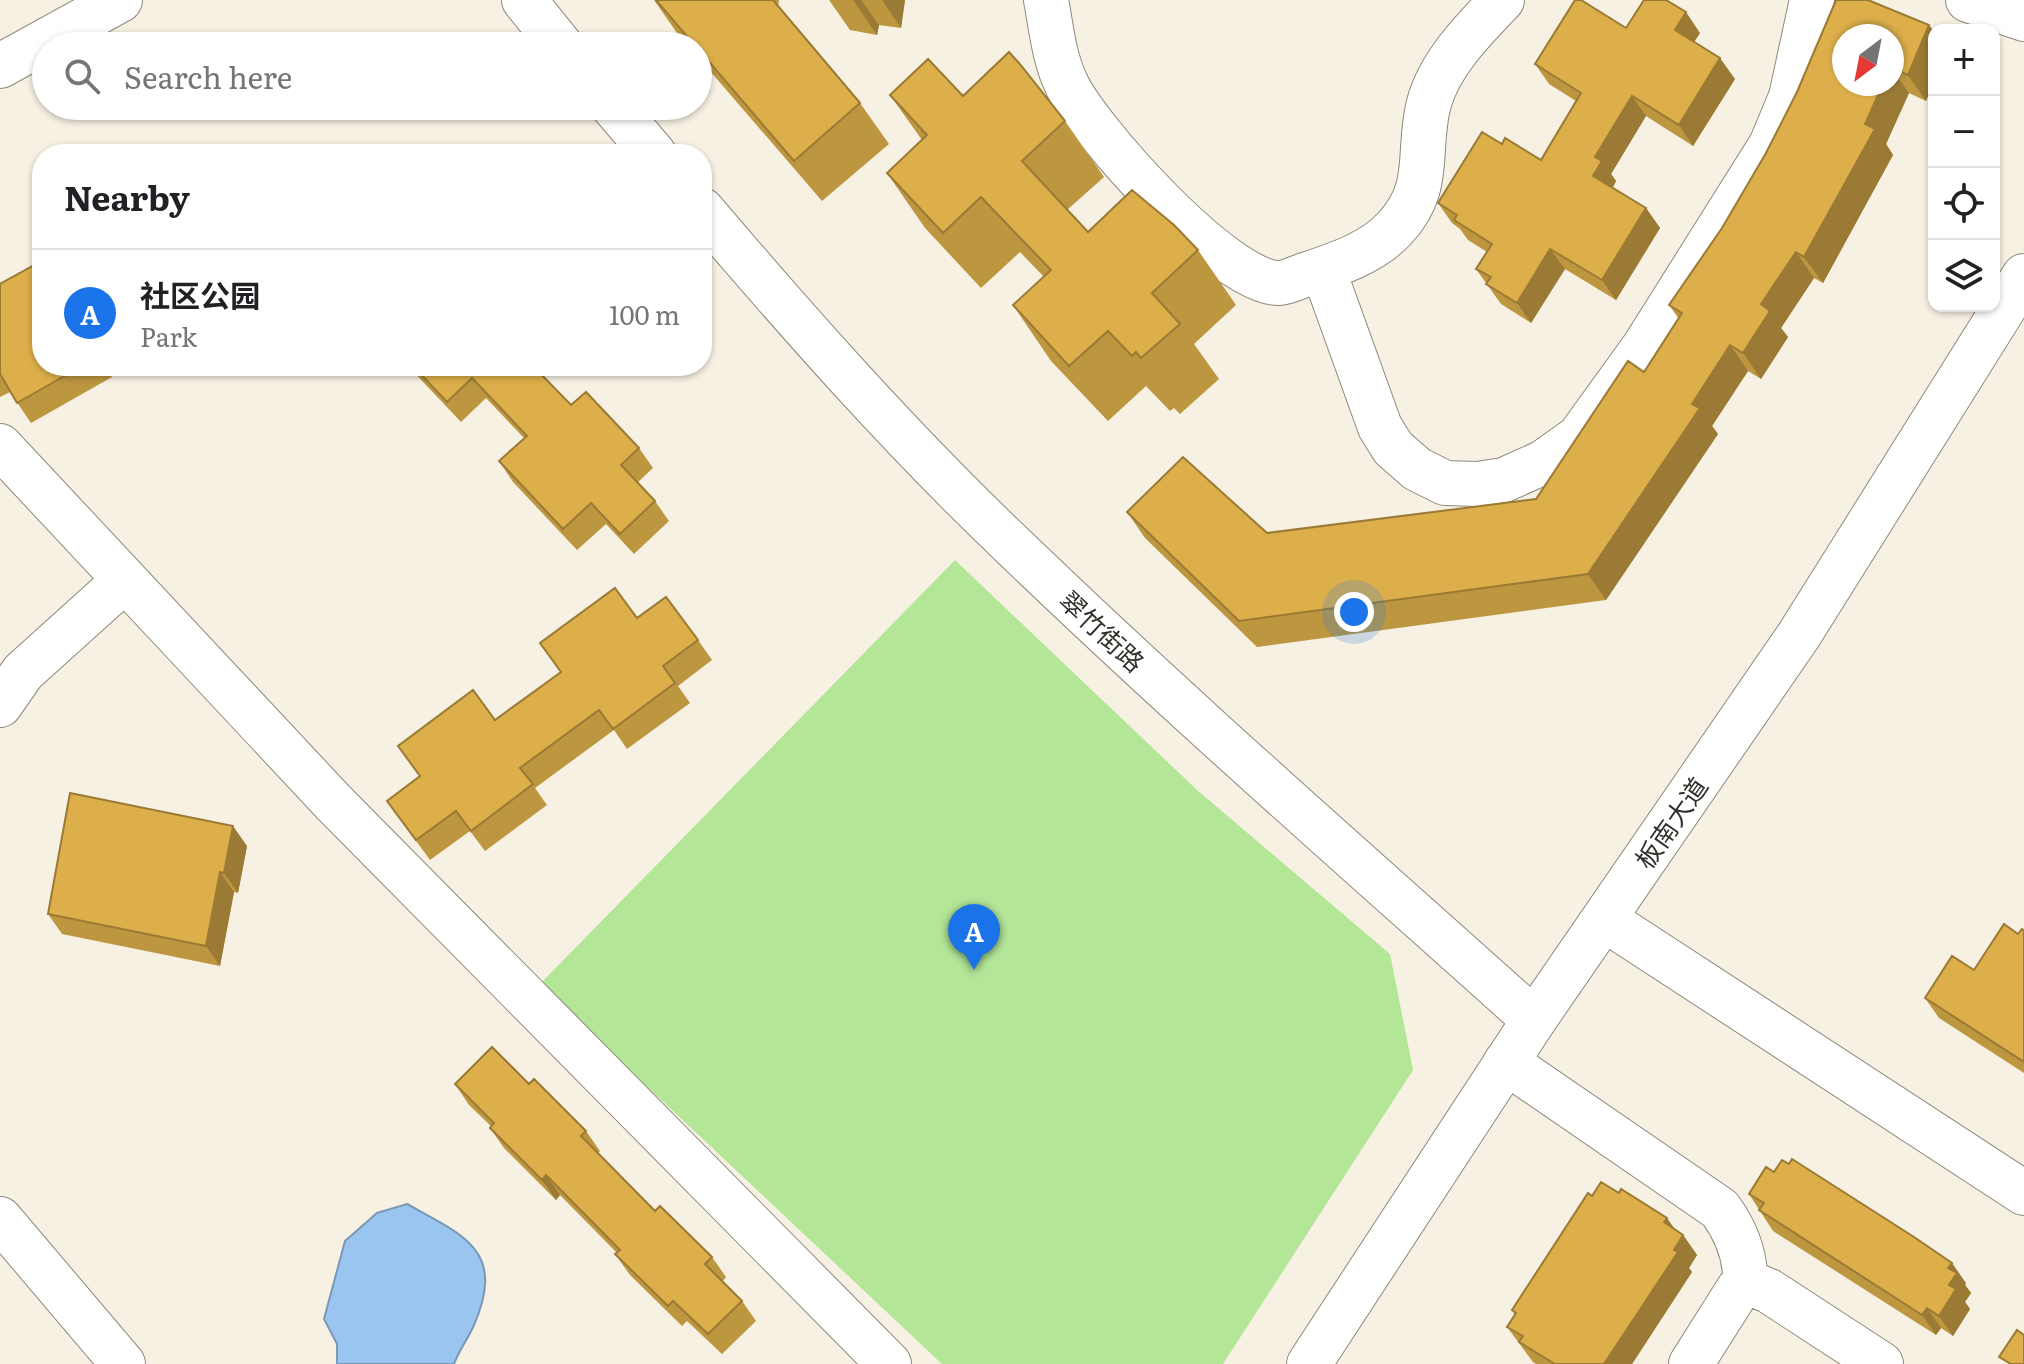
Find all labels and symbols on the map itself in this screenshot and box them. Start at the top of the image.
north arrow [1832,24,1904,96]
street label: 翠竹街路 [1052,580,1154,680]
your location [1334,592,1374,632]
street label: 板南大道 [1624,768,1716,876]
pin: A [948,904,1000,970]

